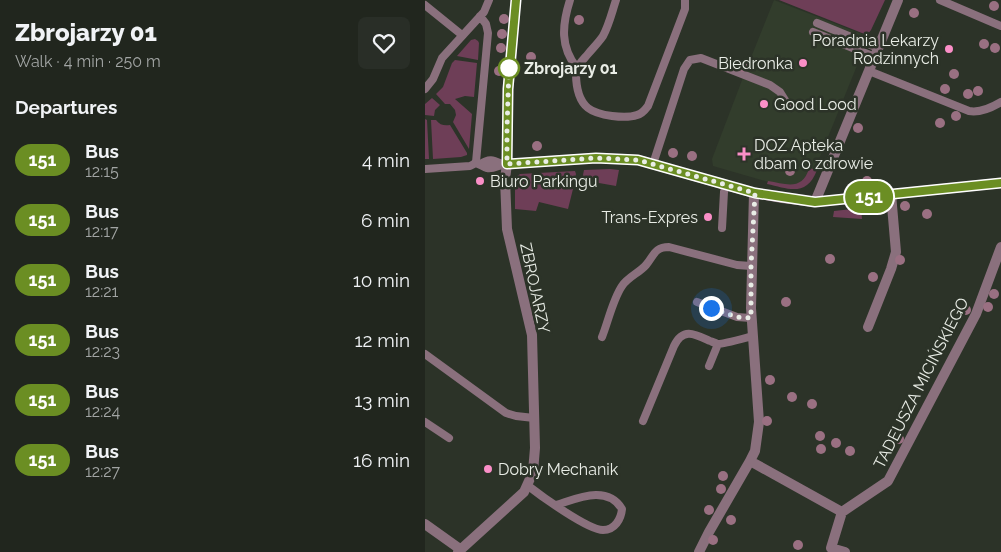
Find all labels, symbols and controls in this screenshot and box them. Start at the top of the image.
button: heart [358,17,410,69]
text: Zbrojarzy 01 [15,18,157,47]
place label: Poradnia Lekarzy Rodzinnych [812,31,939,68]
marker: Poradnia Lekarzy Rodzinnych [943,43,955,55]
text: Walk · 4 min · 250 m [15,52,161,71]
place label: Biedronka [718,54,793,73]
marker: Zbrojarzy 01 [498,57,520,79]
marker: Biedronka [797,57,809,69]
place label: Zbrojarzy 01 [524,59,617,78]
place label: Good Lood [774,95,857,114]
text: Departures [15,96,117,118]
marker: Good Lood [758,98,770,110]
place label: DOZ Apteka dbam o zdrowie [754,136,873,173]
text: Bus [85,140,119,162]
marker: DOZ Apteka dbam o zdrowie [738,148,750,160]
text: 151 [29,149,56,170]
text: 4 min [362,149,410,171]
text: 12:15 [85,162,119,181]
place label: Biuro Parkingu [490,172,598,191]
marker: Biuro Parkingu [474,175,486,187]
line badge: 151 [840,181,898,213]
text: 151 [855,186,883,207]
text: Bus [85,200,119,222]
place label: Trans-Expres [601,208,698,227]
text: 151 [29,209,56,230]
text: 6 min [361,209,410,231]
marker: Trans-Expres [702,211,714,223]
text: 12:17 [85,222,119,241]
street label: ZBROJARZY [516,241,554,336]
text: Bus [85,260,119,282]
text: 151 [29,269,56,290]
text: 10 min [353,269,410,291]
text: 12:21 [85,282,118,301]
street label: TADEUSZA MICIŃSKIEGO [869,294,972,472]
your location [699,296,724,321]
text: Bus [85,320,119,342]
text: 151 [29,329,56,350]
text: 12 min [354,329,410,351]
text: 12:23 [85,342,120,361]
text: Bus [85,380,119,402]
text: 151 [29,389,56,410]
text: 13 min [354,389,410,411]
text: 12:24 [85,402,120,421]
text: Bus [85,440,119,462]
text: 151 [29,449,56,470]
text: 16 min [353,449,410,471]
place label: Dobry Mechanik [498,460,619,479]
text: 12:27 [85,462,120,481]
marker: Dobry Mechanik [482,463,494,475]

